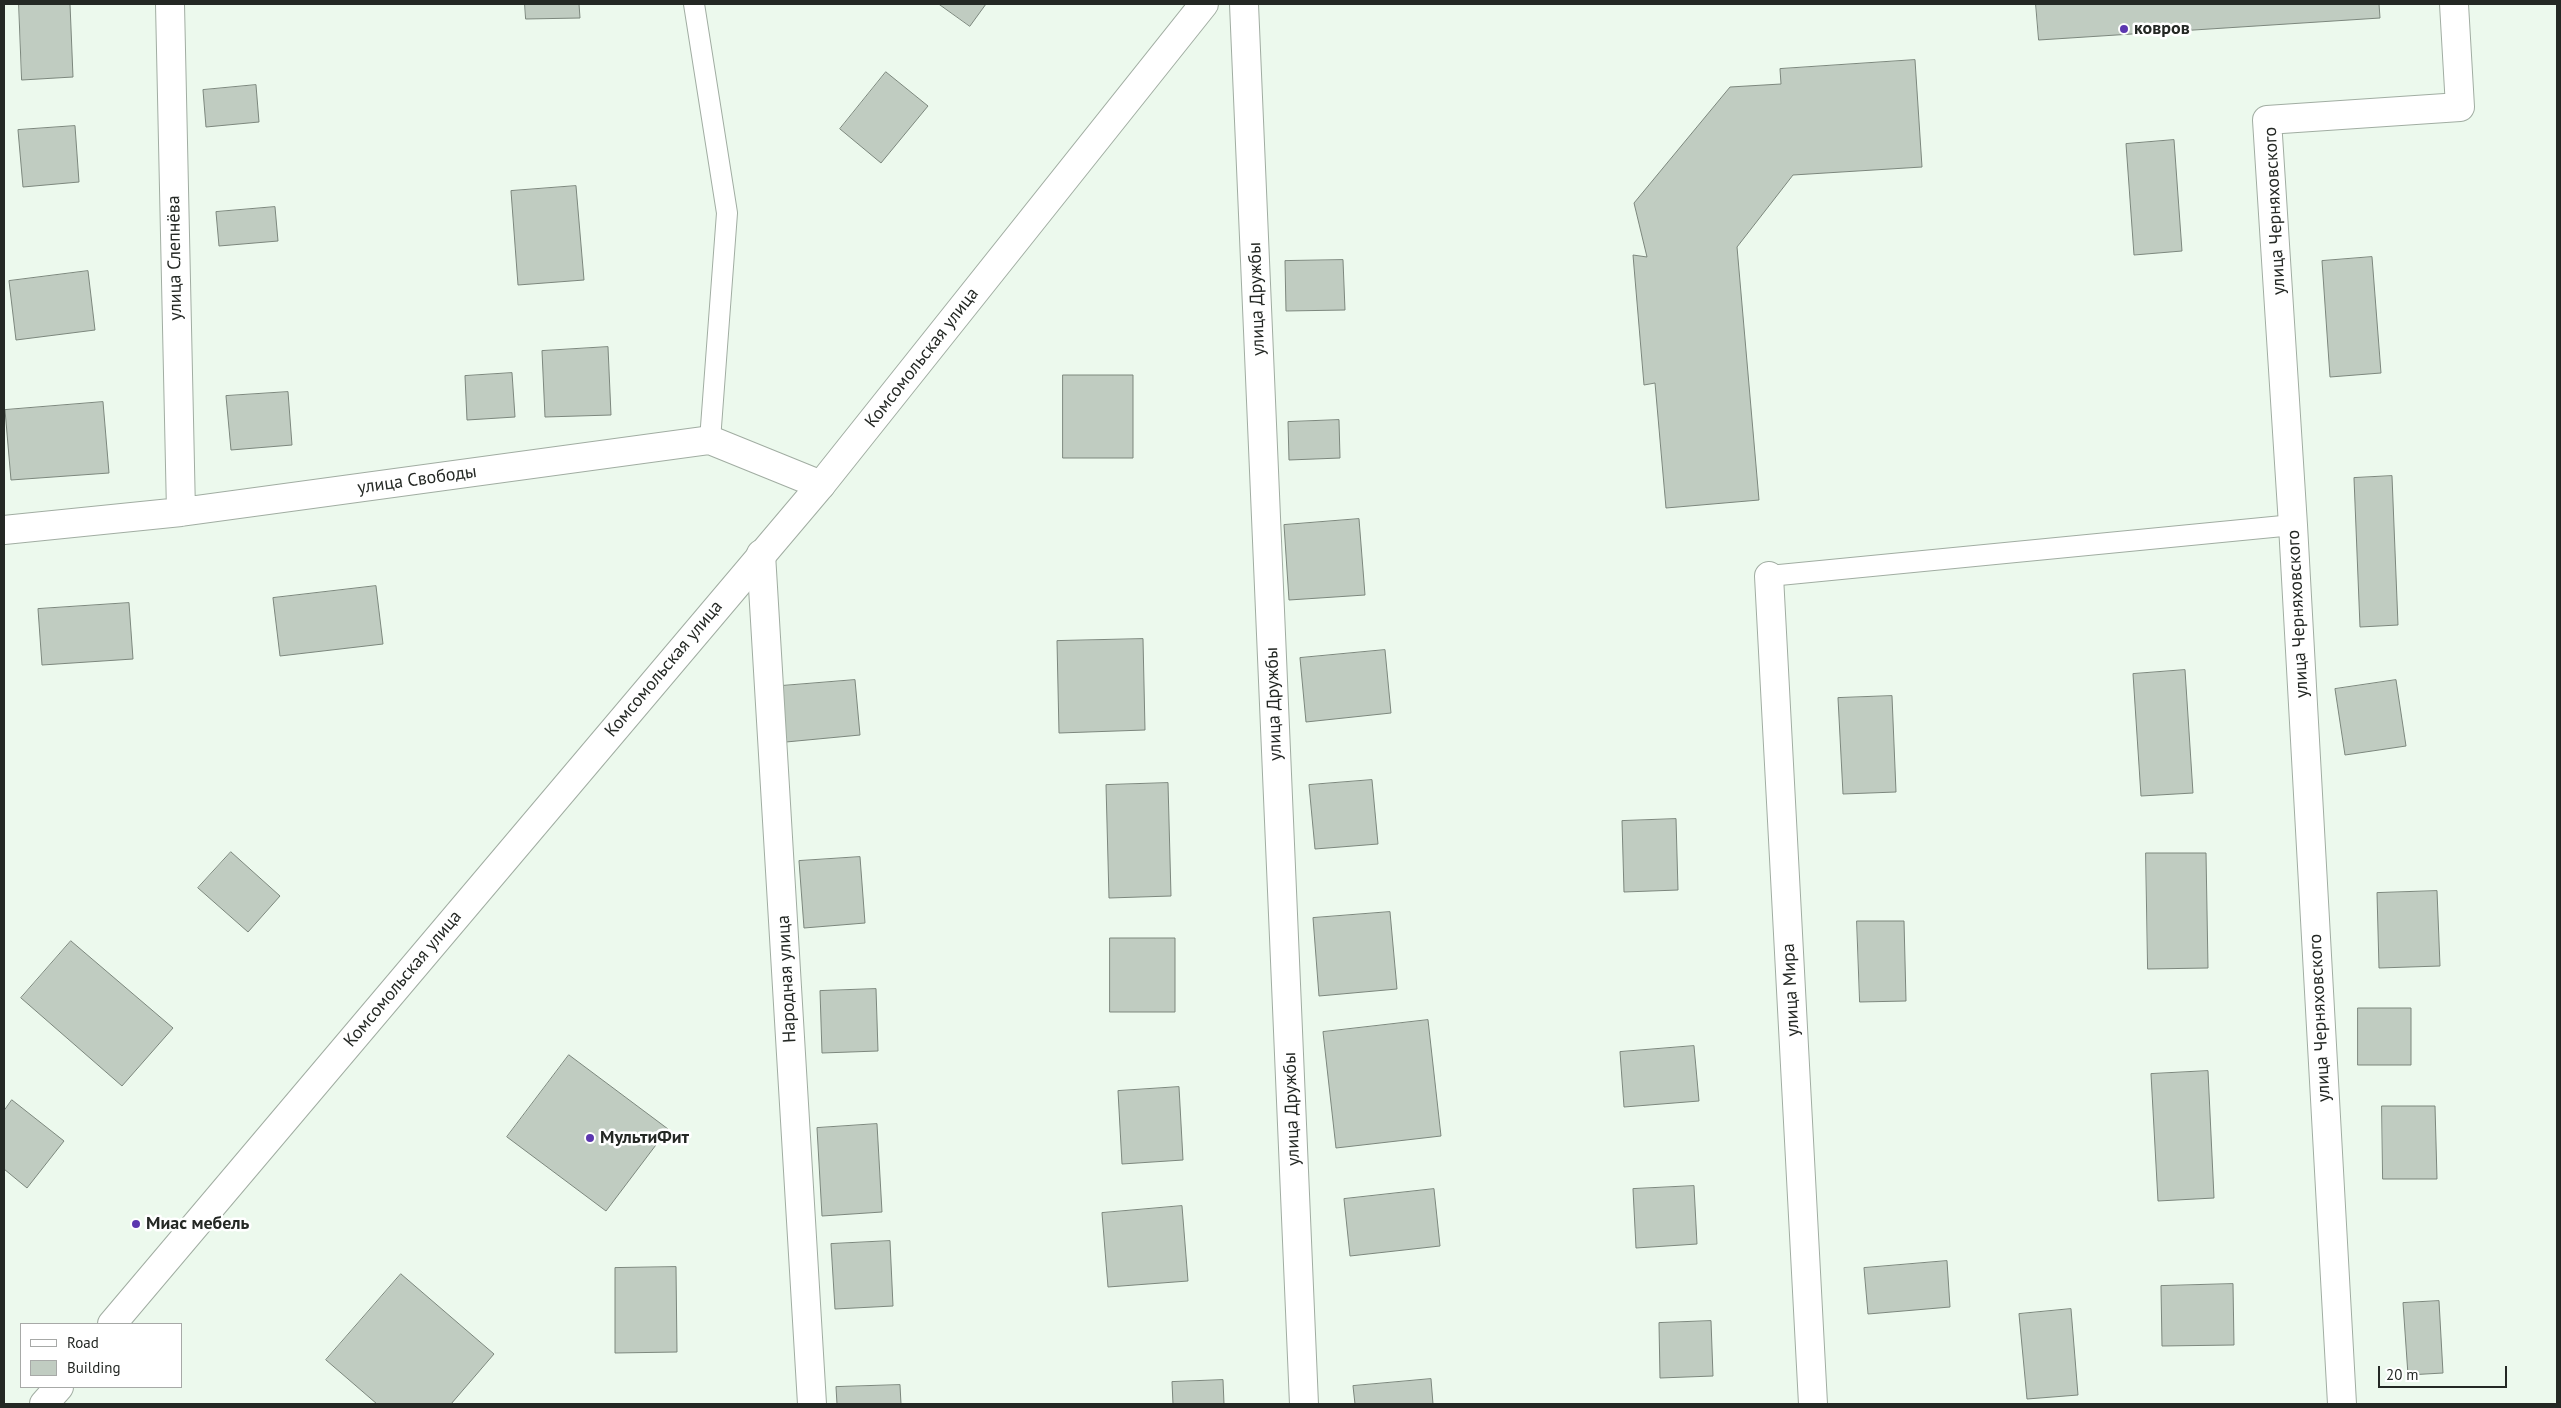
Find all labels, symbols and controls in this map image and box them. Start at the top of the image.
place label: ковров [2134,18,2190,40]
marker: ковров [2118,23,2130,35]
street label: улица Черняховского [2260,126,2290,296]
street label: улица Слепнёва [163,195,187,321]
street label: улица Дружбы [1244,242,1270,356]
street label: Комсомольская улица [861,284,983,432]
street label: улица Свободы [356,461,478,499]
street label: улица Черняховского [2283,529,2313,699]
street label: Комсомольская улица [601,596,727,742]
street label: улица Дружбы [1261,647,1287,761]
street label: Комсомольская улица [340,906,466,1052]
street label: Народная улица [773,915,801,1043]
street label: улица Черняховского [2305,933,2335,1103]
street label: улица Мира [1778,943,1804,1037]
street label: улица Дружбы [1279,1052,1305,1166]
place label: МультиФит [600,1127,689,1149]
marker: МультиФит [584,1132,596,1144]
place label: Миас мебель [146,1213,249,1235]
marker: Миас мебель [130,1218,142,1230]
legend [20,1323,182,1388]
text: Road [67,1333,99,1352]
scale bar [2381,1356,2510,1388]
text: Building [67,1358,121,1377]
text: 20 m [2386,1365,2419,1384]

